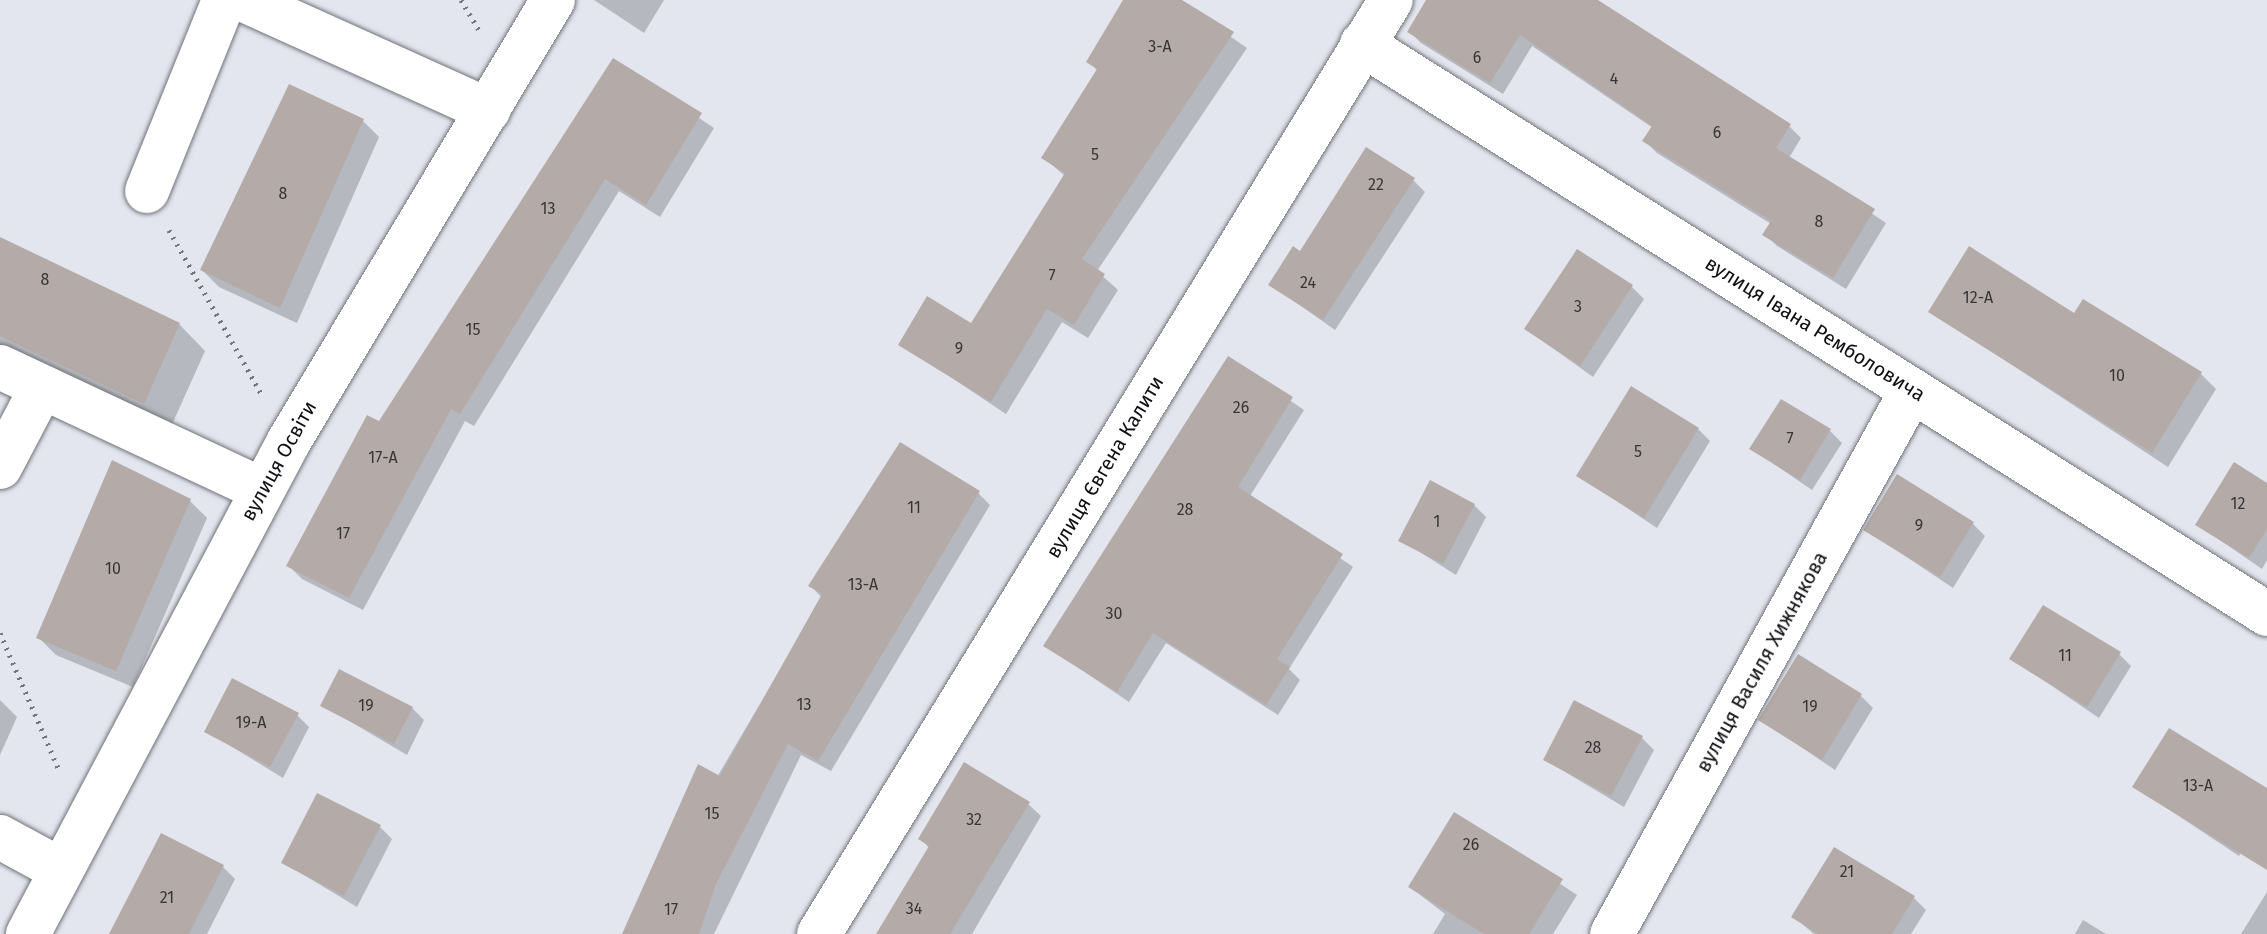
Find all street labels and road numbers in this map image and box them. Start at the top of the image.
street label: вулиця Івана Ремболовича [1701,251,1929,407]
street label: вулиця Євгена Калити [1041,371,1169,563]
street label: вулиця Освіти [236,397,322,525]
street label: вулиця Василя Хижнякова [1691,548,1833,776]

